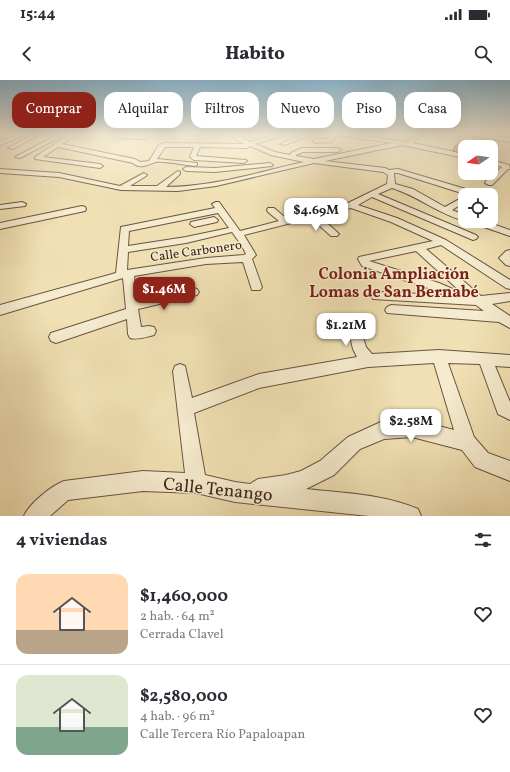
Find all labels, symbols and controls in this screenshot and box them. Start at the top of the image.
text: 15:44 [20,4,56,25]
text: Habito [225,42,285,67]
icon: back [16,43,38,65]
icon: search [472,43,494,65]
chip: Comprar [12,92,96,128]
chip: Alquilar [104,92,183,128]
chip: Filtros [191,92,259,128]
chip: Nuevo [267,92,334,128]
chip: Piso [342,92,396,128]
chip: Casa [404,92,461,128]
north arrow [458,140,498,180]
map controls [458,140,498,228]
button: locate [458,188,498,228]
pin: $4.69M [283,198,349,232]
text: $4.69M [293,202,339,220]
street label: Calle Carbonero [149,237,243,267]
district label: Colonia Ampliación Lomas de San Bernabé [309,264,479,304]
pin: $1.46M [131,277,197,311]
text: $1.46M [142,281,186,299]
pin: $1.21M [313,313,379,347]
text: $1.21M [326,317,366,335]
pin: $2.58M [378,409,444,443]
text: $2.58M [389,413,433,431]
street label: Calle Tenango [162,472,274,509]
text: 4 viviendas [16,529,107,552]
icon: filters [472,529,494,551]
text: $1,460,000 [140,585,228,608]
icon: home [48,590,96,638]
icon: heart [472,603,494,625]
text: 2 hab. · 64 m² [140,608,214,626]
text: Cerrada Clavel [140,626,224,644]
text: $2,580,000 [140,685,228,708]
icon: home [48,691,96,739]
icon: heart [472,704,494,726]
text: 4 hab. · 96 m² [140,708,215,726]
text: Calle Tercera Río Papaloapan [140,726,305,744]

